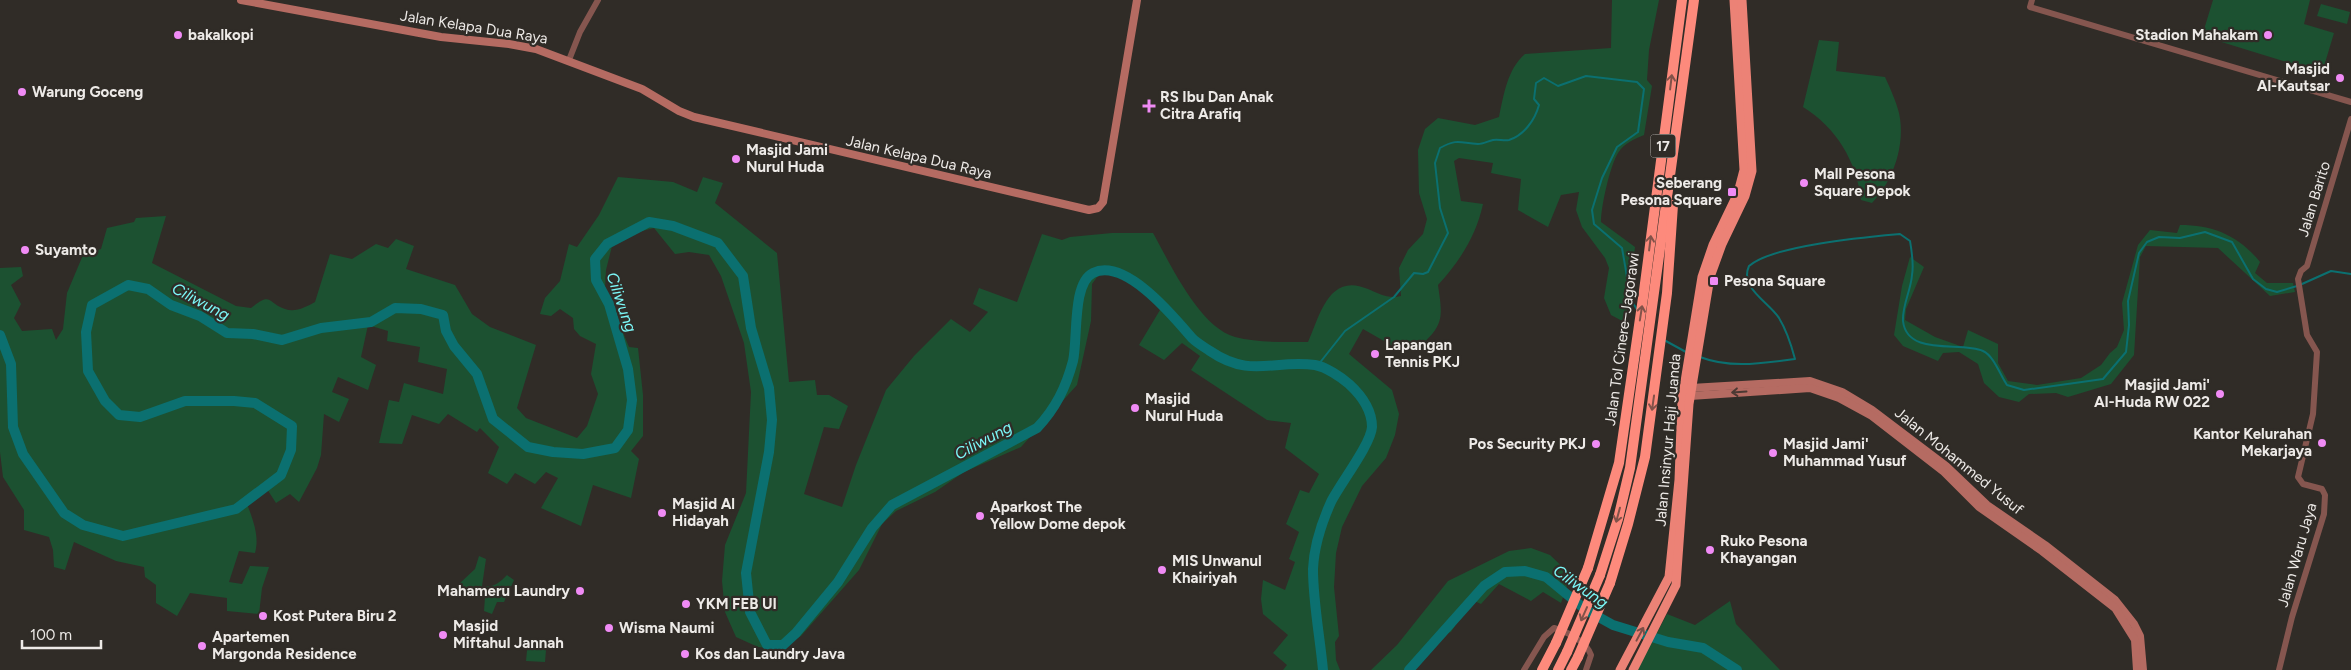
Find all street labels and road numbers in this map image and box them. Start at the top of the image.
street label: Jalan Kelapa Dua Raya [399,6,549,48]
street label: Jalan Kelapa Dua Raya [844,131,994,183]
road number: 17 [1650,134,1676,158]
street label: Jalan Barito [2294,159,2334,239]
street label: Jalan Tol Cinere–Jagorawi [1601,251,1643,427]
street label: Jalan Insinyur Haji Juanda [1651,353,1685,527]
street label: Jalan Mohammed Yusuf [1891,404,2027,519]
street label: Jalan Waru Jaya [2274,501,2320,609]

